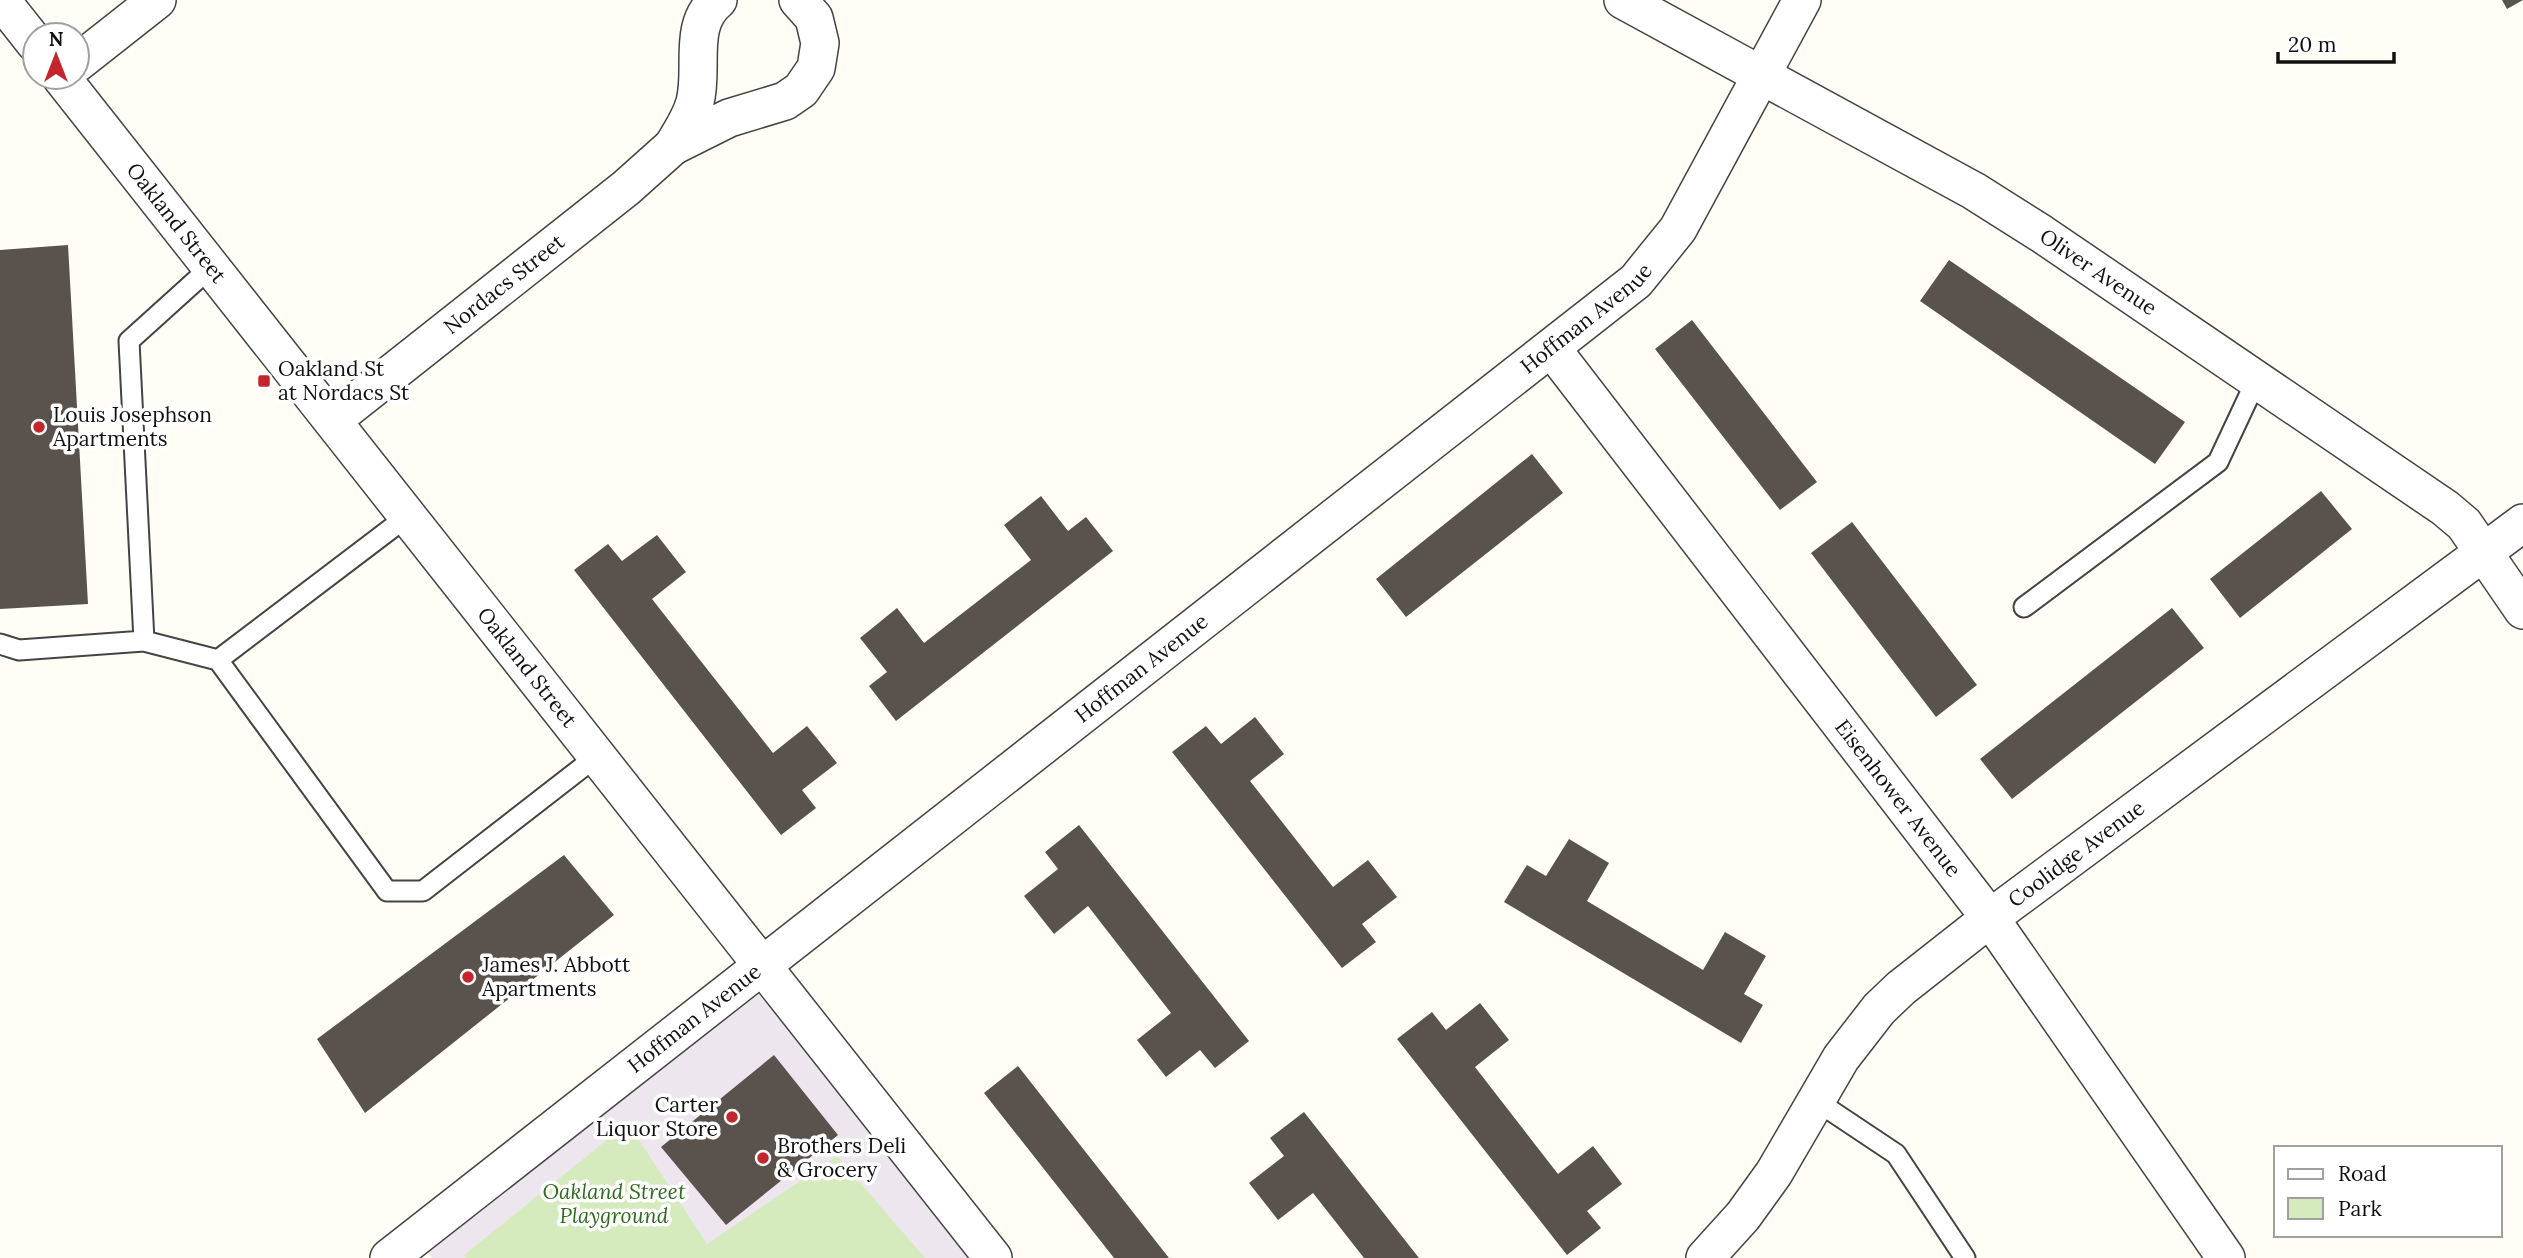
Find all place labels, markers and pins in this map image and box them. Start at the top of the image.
place label: Oakland St at Nordacs St [278,355,410,406]
marker: Oakland St at Nordacs St [256,373,272,389]
place label: Louis Josephson Apartments [52,401,212,452]
marker: Louis Josephson Apartments [31,419,47,435]
place label: James J. Abbott Apartments [481,951,631,1002]
marker: James J. Abbott Apartments [460,969,476,985]
place label: Carter Liquor Store [596,1091,718,1142]
marker: Carter Liquor Store [724,1109,740,1125]
place label: Brothers Deli & Grocery [777,1132,906,1183]
marker: Brothers Deli & Grocery [755,1150,771,1166]

